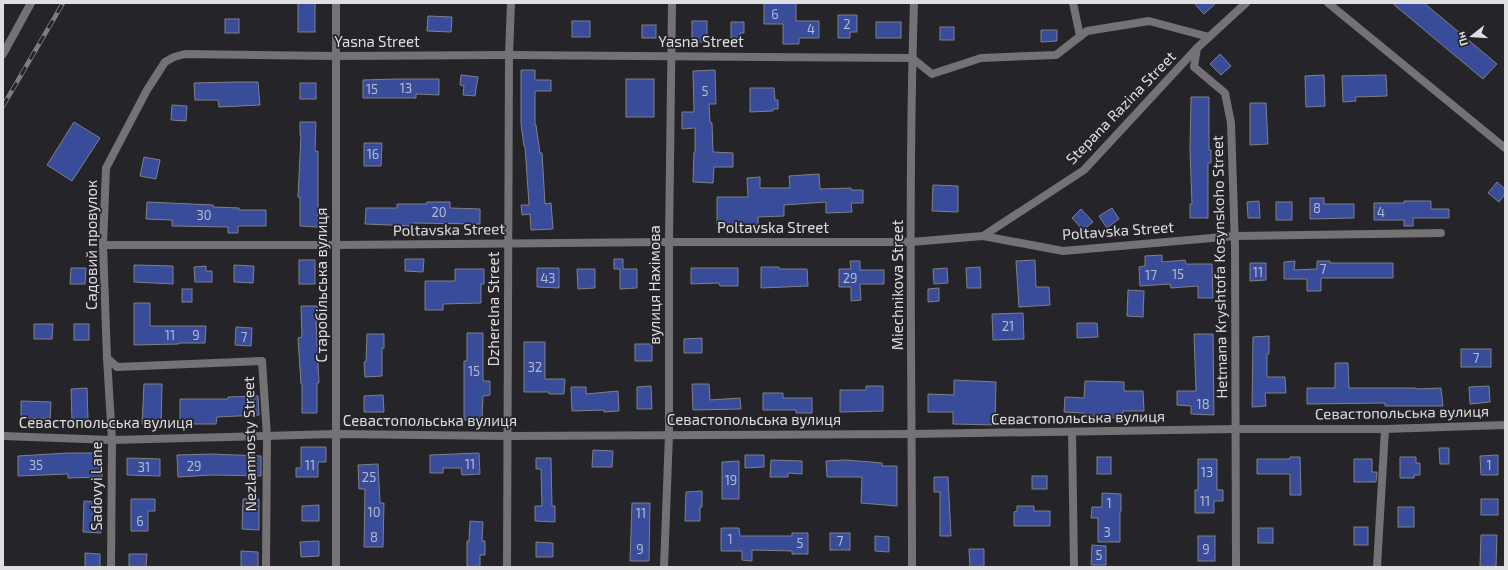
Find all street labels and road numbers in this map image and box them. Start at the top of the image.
street label: Yasna Street [334,32,420,50]
street label: Yasna Street [658,32,744,50]
street label: Stepana Razina Street [1062,47,1179,168]
street label: Hetmana Kryshtofa Kosynskoho Street [1208,135,1230,399]
street label: Садовий провулок [82,180,101,310]
street label: Старобільська вулиця [312,208,331,362]
street label: Poltavska Street [1061,217,1175,243]
street label: Poltavska Street [717,218,829,236]
street label: Poltavska Street [393,219,505,239]
street label: Miechnikova Street [888,220,906,350]
street label: вулиця Нахімова [645,225,664,345]
street label: Dzherelna Street [484,251,502,366]
street label: Nezlamnosty Street [239,376,259,512]
street label: Севастопольська вулиця [1315,401,1489,424]
street label: Севастопольська вулиця [991,406,1165,429]
street label: Севастопольська вулиця [667,410,841,429]
street label: Севастопольська вулиця [343,411,517,430]
street label: Севастопольська вулиця [19,413,193,432]
street label: Sadovyi Lane [87,441,105,531]

